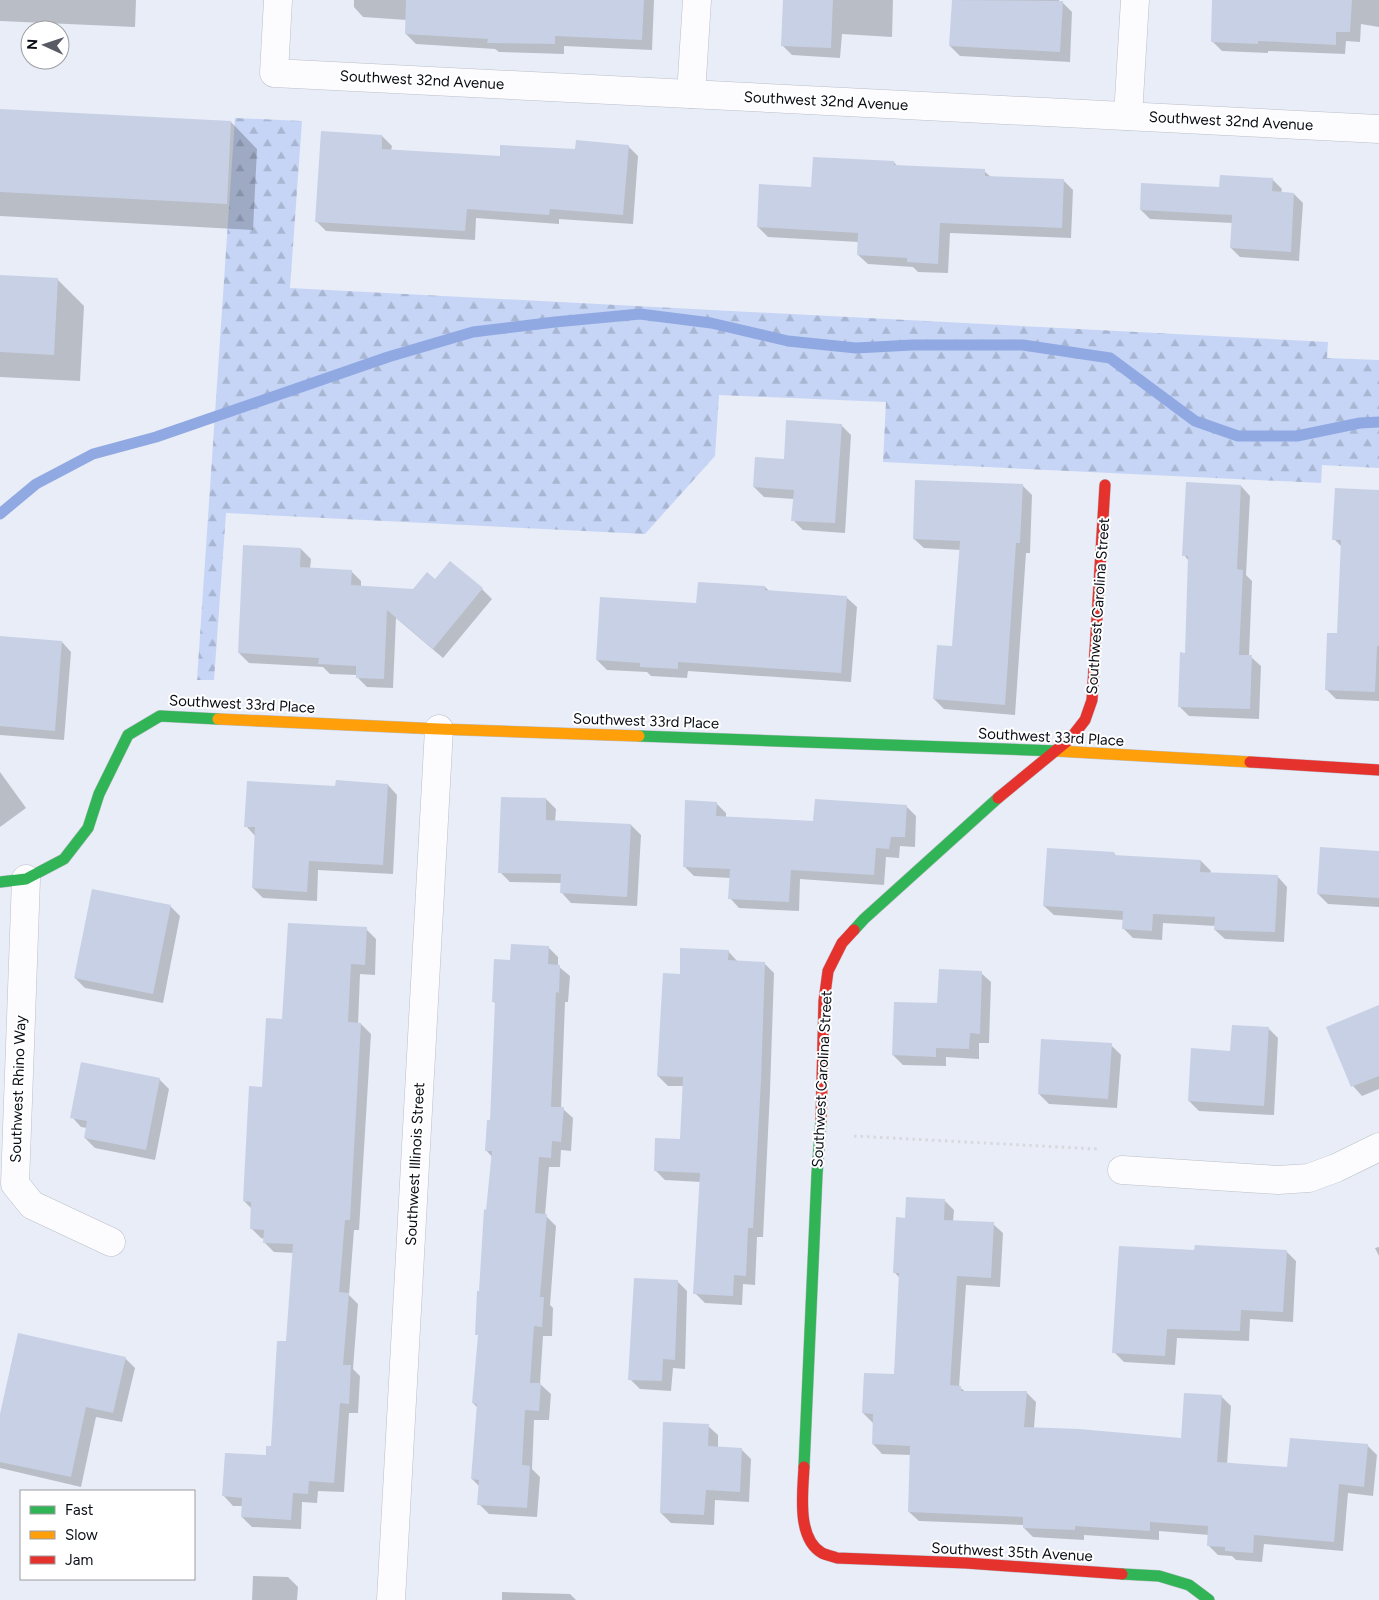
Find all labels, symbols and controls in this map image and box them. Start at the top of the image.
north arrow [20,20,70,70]
text: N [24,38,41,50]
street label: Southwest 32nd Avenue [339,67,505,93]
street label: Southwest 32nd Avenue [743,88,909,114]
street label: Southwest 32nd Avenue [1148,108,1314,134]
street label: Southwest Carolina Street [1083,517,1113,695]
street label: Southwest 33rd Place [169,691,315,717]
street label: Southwest 33rd Place [573,709,719,733]
street label: Southwest 33rd Place [978,724,1124,750]
street label: Southwest Carolina Street [808,990,836,1168]
street label: Southwest Rhino Way [6,1015,30,1163]
street label: Southwest Illinois Street [402,1081,428,1246]
legend [20,1490,195,1580]
text: Fast [65,1501,94,1519]
text: Slow [65,1526,98,1544]
street label: Southwest 35th Avenue [931,1539,1093,1565]
text: Jam [65,1551,93,1569]

